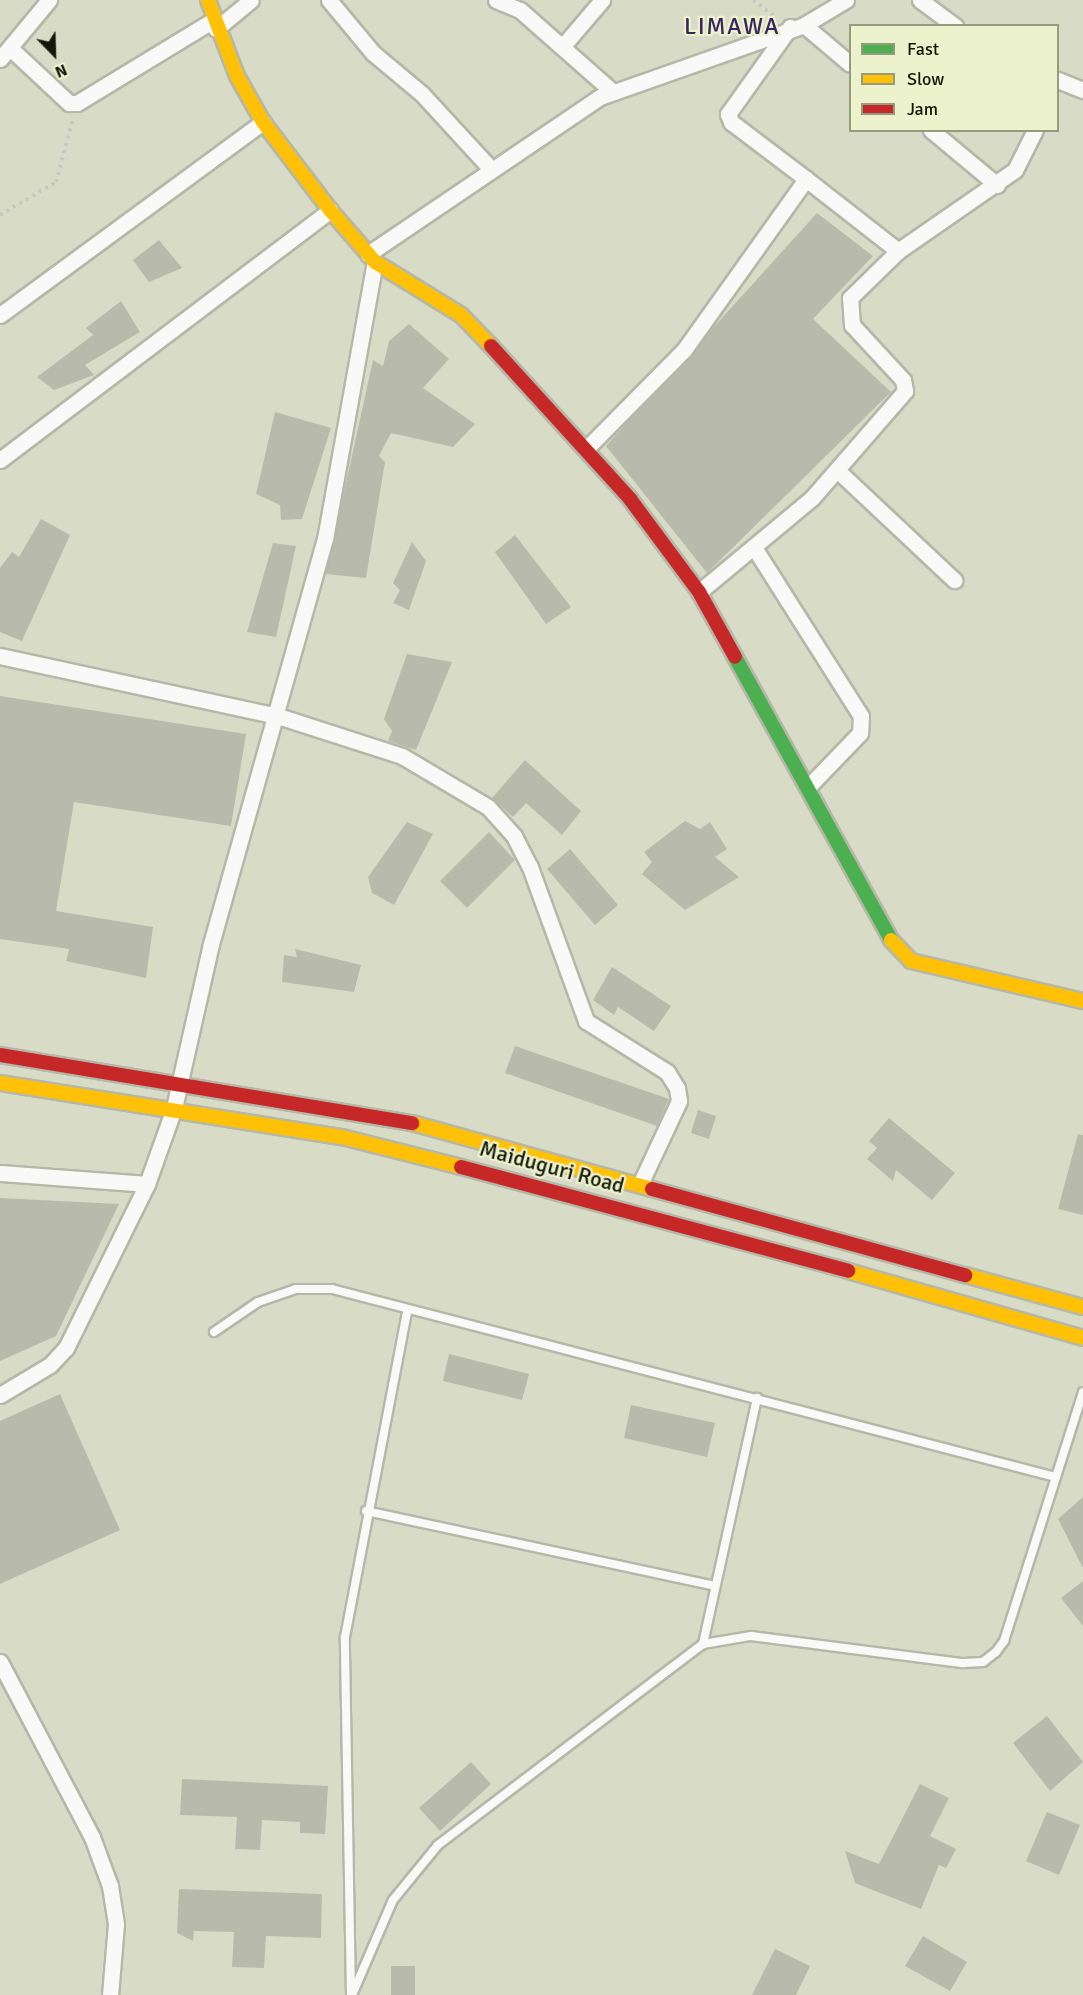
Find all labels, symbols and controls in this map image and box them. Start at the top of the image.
district label: LIMAWA [684,13,780,41]
north arrow [24,24,84,84]
legend [849,24,1059,132]
text: Fast [907,38,939,60]
text: N [52,59,70,82]
text: Slow [907,68,944,90]
text: Jam [907,98,938,120]
street label: Maiduguri Road [477,1135,627,1199]

